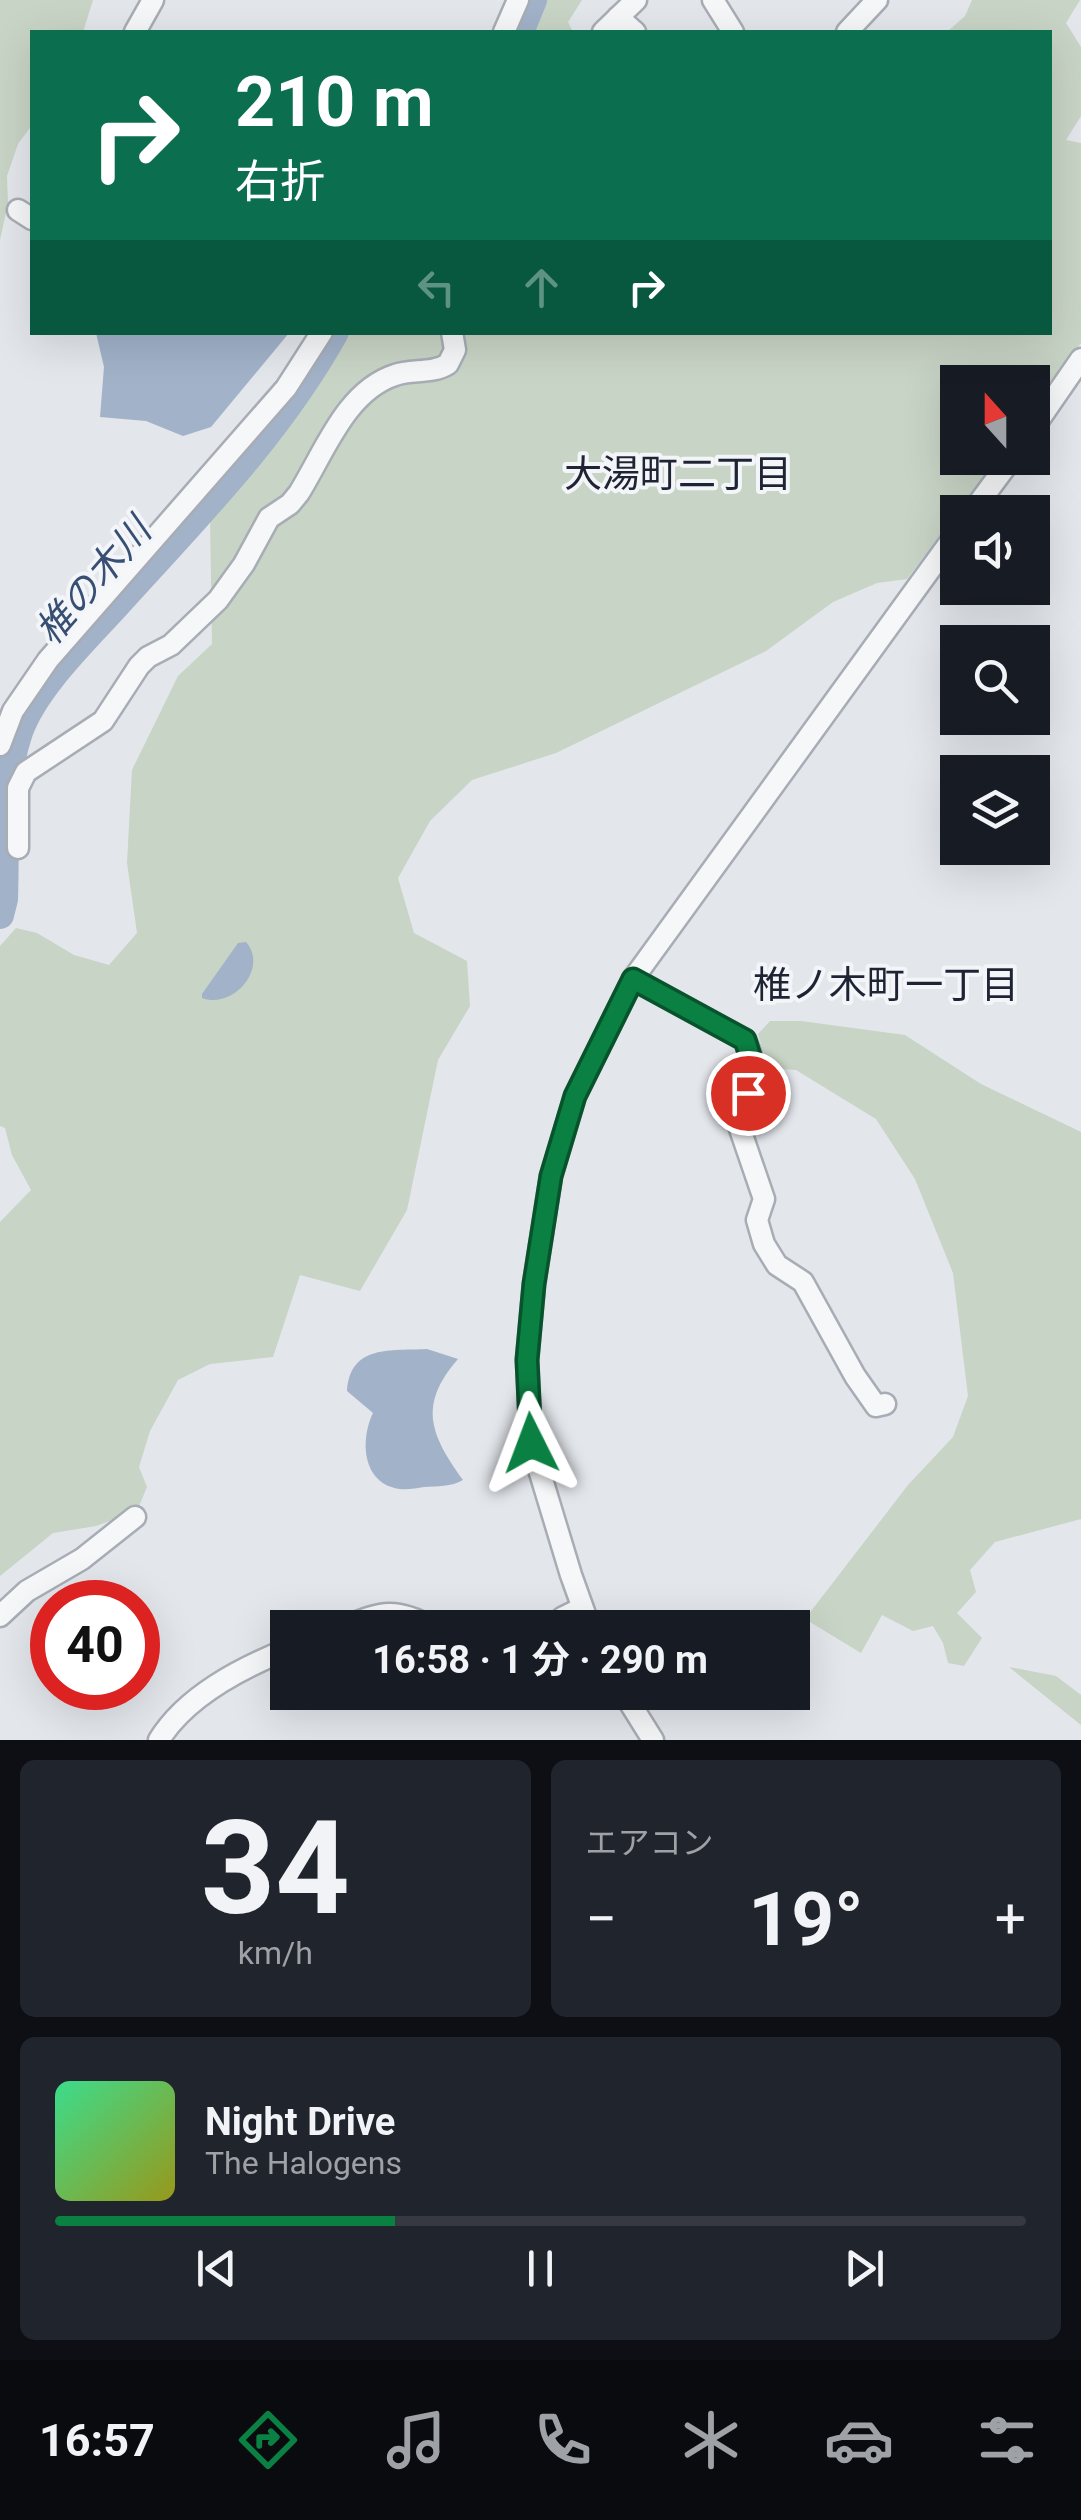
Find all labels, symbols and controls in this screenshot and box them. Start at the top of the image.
text: 210 m [235,61,434,143]
icon: right [70,70,200,200]
text: 右折 [235,155,325,208]
icon: left [409,260,464,315]
icon: ahead [514,260,569,315]
icon: right [619,260,674,315]
north arrow [940,365,1050,475]
map controls [940,365,1050,865]
district label: 大湯町二丁目 [564,452,792,496]
button: sound [940,495,1050,605]
water label: 椎の木川 [27,506,162,653]
button: search [940,625,1050,735]
button: layers [940,755,1050,865]
district label: 椎ノ木町一丁目 [753,963,1019,1007]
pin [706,1051,791,1136]
icon: arrive [721,1066,776,1121]
position arrow [479,1391,583,1495]
speed limit sign: 40 [30,1580,160,1710]
text: 16:58 · 1 分 · 290 m [372,1638,708,1682]
text: 34 [201,1792,350,1945]
text: エアコン [586,1824,714,1862]
text: 19° [748,1875,864,1963]
text: − [586,1887,617,1951]
text: + [995,1887,1026,1951]
text: km/h [238,1934,313,1972]
text: Night Drive [205,2100,395,2144]
text: The Halogens [205,2144,402,2182]
icon: previous [189,2241,244,2296]
icon: pause [513,2241,568,2296]
icon: next [837,2241,892,2296]
icon: directions [233,2405,303,2475]
icon: music [381,2405,451,2475]
icon: phone [528,2405,598,2475]
icon: climate [676,2405,746,2475]
icon: car [824,2405,894,2475]
icon: filters [972,2405,1042,2475]
text: 16:57 [39,2414,155,2467]

